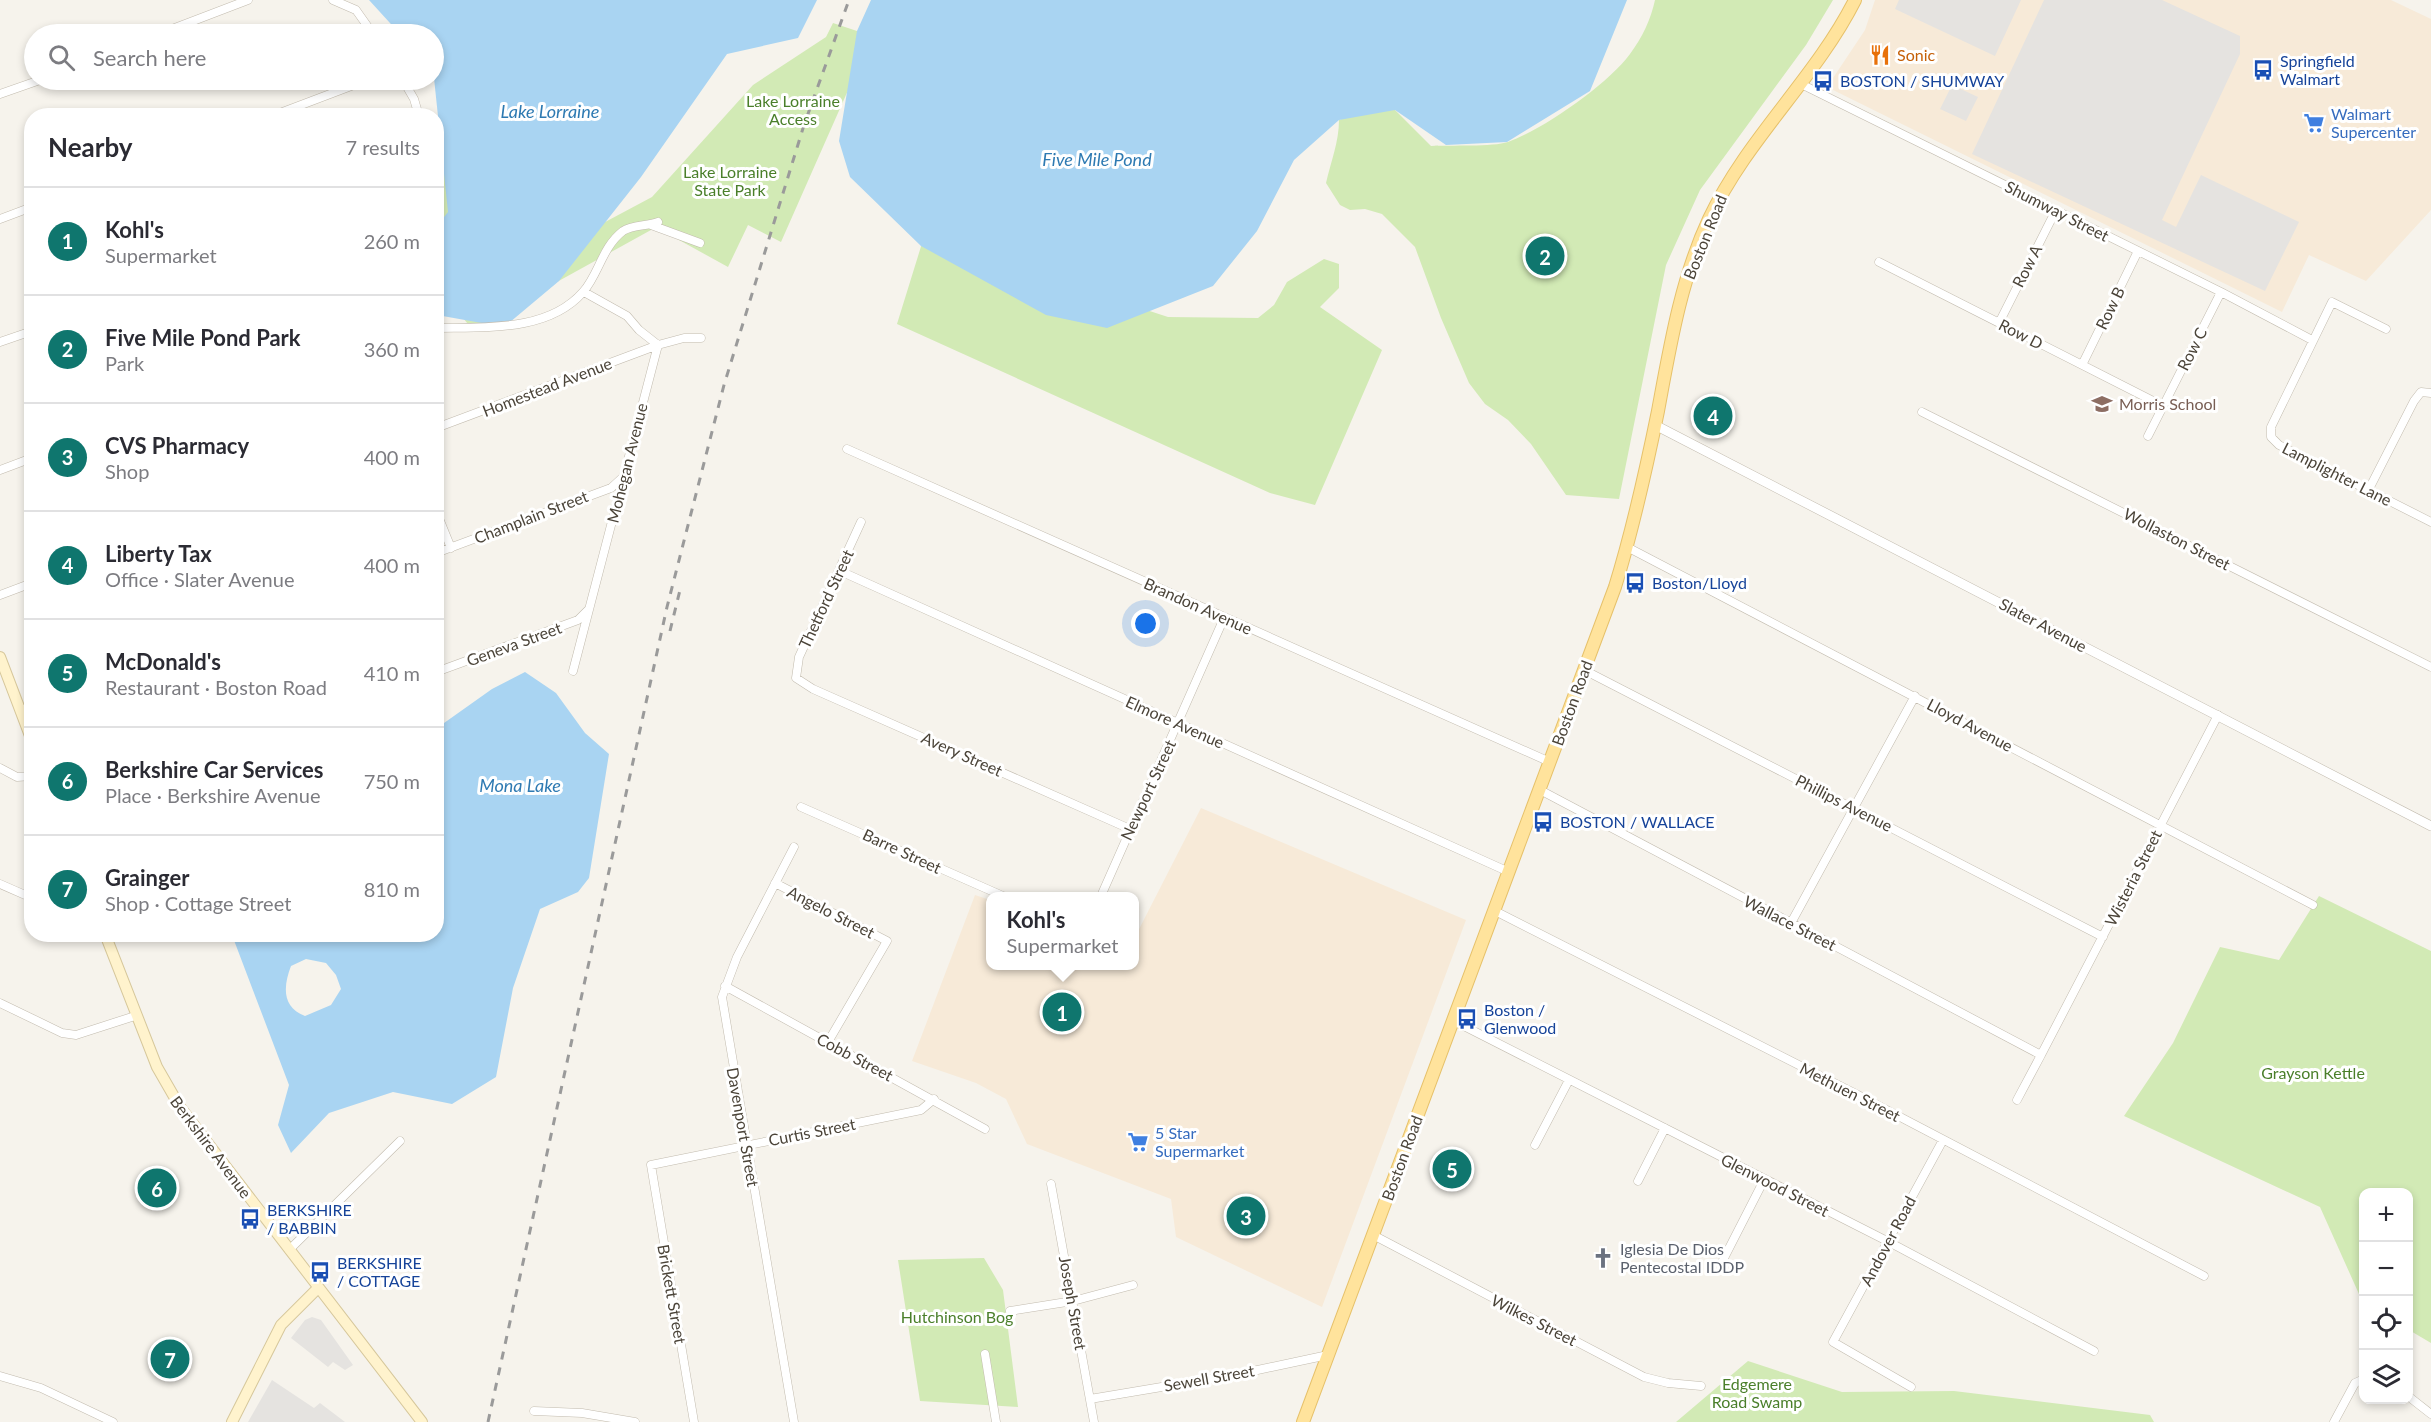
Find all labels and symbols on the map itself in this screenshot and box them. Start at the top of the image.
restaurant icon: Sonic [1868,43,1892,67]
place label: Sonic [1897,45,1935,64]
place label: Springfield Walmart [2280,51,2355,88]
bus stop icon: Springfield Walmart [2251,58,2275,82]
bus stop icon: BOSTON / SHUMWAY [1811,69,1835,93]
place label: BOSTON / SHUMWAY [1840,71,2004,90]
park label: Lake Lorraine Access [746,91,840,128]
water label: Lake Lorraine [501,100,599,122]
place label: Walmart Supercenter [2331,104,2416,141]
supermarket icon: Walmart Supercenter [2302,111,2326,135]
water label: Five Mile Pond [1042,148,1152,170]
park label: Lake Lorraine State Park [683,162,777,199]
street label: Shumway Street [2002,176,2112,245]
street label: Boston Road [1679,192,1730,282]
pin: 2 [1526,234,1564,278]
street label: Row A [2008,241,2045,290]
street label: Row B [2091,283,2128,332]
street label: Row D [1996,314,2046,353]
street label: Row C [2173,324,2210,373]
street label: Homestead Avenue [479,353,614,420]
school or university icon: Morris School [2090,392,2114,416]
pin: 4 [1694,394,1732,438]
place label: Morris School [2119,394,2216,413]
street label: Mohegan Avenue [602,401,651,525]
street label: Lamplighter Lane [2279,438,2395,509]
street label: Champlain Street [471,486,591,547]
street label: Wollaston Street [2121,504,2234,574]
street label: Thetford Street [794,546,857,651]
bus stop icon: Boston/Lloyd [1623,571,1647,595]
street label: Brandon Avenue [1141,573,1255,638]
place label: Boston/Lloyd [1652,573,1747,592]
street label: Slater Avenue [1996,594,2090,656]
your location [1131,609,1160,638]
street label: Geneva Street [464,617,564,669]
street label: Boston Road [1547,658,1596,748]
street label: Elmore Avenue [1123,691,1227,752]
street label: Lloyd Avenue [1924,694,2016,755]
street label: Avery Street [919,727,1006,780]
street label: Newport Street [1116,736,1179,843]
street label: Phillips Avenue [1793,770,1896,835]
water label: Mona Lake [479,774,561,796]
bus stop icon: BOSTON / WALLACE [1531,810,1555,834]
place label: BOSTON / WALLACE [1560,812,1715,831]
street label: Barre Street [860,824,945,877]
street label: Wisteria Street [2100,826,2165,929]
street label: Angelo Street [784,881,878,942]
street label: Wallace Street [1741,891,1840,954]
pin: 1 [1042,990,1082,1034]
place label: Boston / Glenwood [1484,1000,1556,1037]
bus stop icon: Boston / Glenwood [1455,1007,1479,1031]
street label: Cobb Street [814,1029,897,1085]
street label: Methuen Street [1797,1058,1904,1125]
park label: Grayson Kettle [2261,1063,2365,1082]
street label: Davenport Street [724,1066,763,1188]
street label: Berkshire Avenue [167,1092,256,1201]
street label: Boston Road [1377,1113,1426,1203]
street label: Curtis Street [767,1114,857,1149]
place label: 5 Star Supermarket [1155,1123,1245,1160]
supermarket icon: 5 Star Supermarket [1126,1130,1150,1154]
pin: 5 [1432,1146,1472,1192]
street label: Glenwood Street [1718,1149,1833,1220]
pin: 6 [138,1166,176,1210]
street label: Andover Road [1856,1193,1919,1289]
pin: 3 [1226,1194,1266,1238]
place label: BERKSHIRE / BABBIN [267,1200,352,1237]
bus stop icon: BERKSHIRE / BABBIN [238,1207,262,1231]
place label: Iglesia De Dios Pentecostal IDDP [1620,1239,1744,1276]
street label: Brickett Street [654,1243,691,1345]
church icon: Iglesia De Dios Pentecostal IDDP [1591,1246,1615,1270]
place label: BERKSHIRE / COTTAGE [337,1253,422,1290]
street label: Joseph Street [1056,1254,1091,1352]
bus stop icon: BERKSHIRE / COTTAGE [308,1260,332,1284]
street label: Wilkes Street [1488,1290,1580,1349]
park label: Hutchinson Bog [901,1307,1013,1326]
pin: 7 [150,1336,190,1382]
street label: Sewell Street [1162,1360,1256,1395]
park label: Edgemere Road Swamp [1712,1374,1802,1411]

